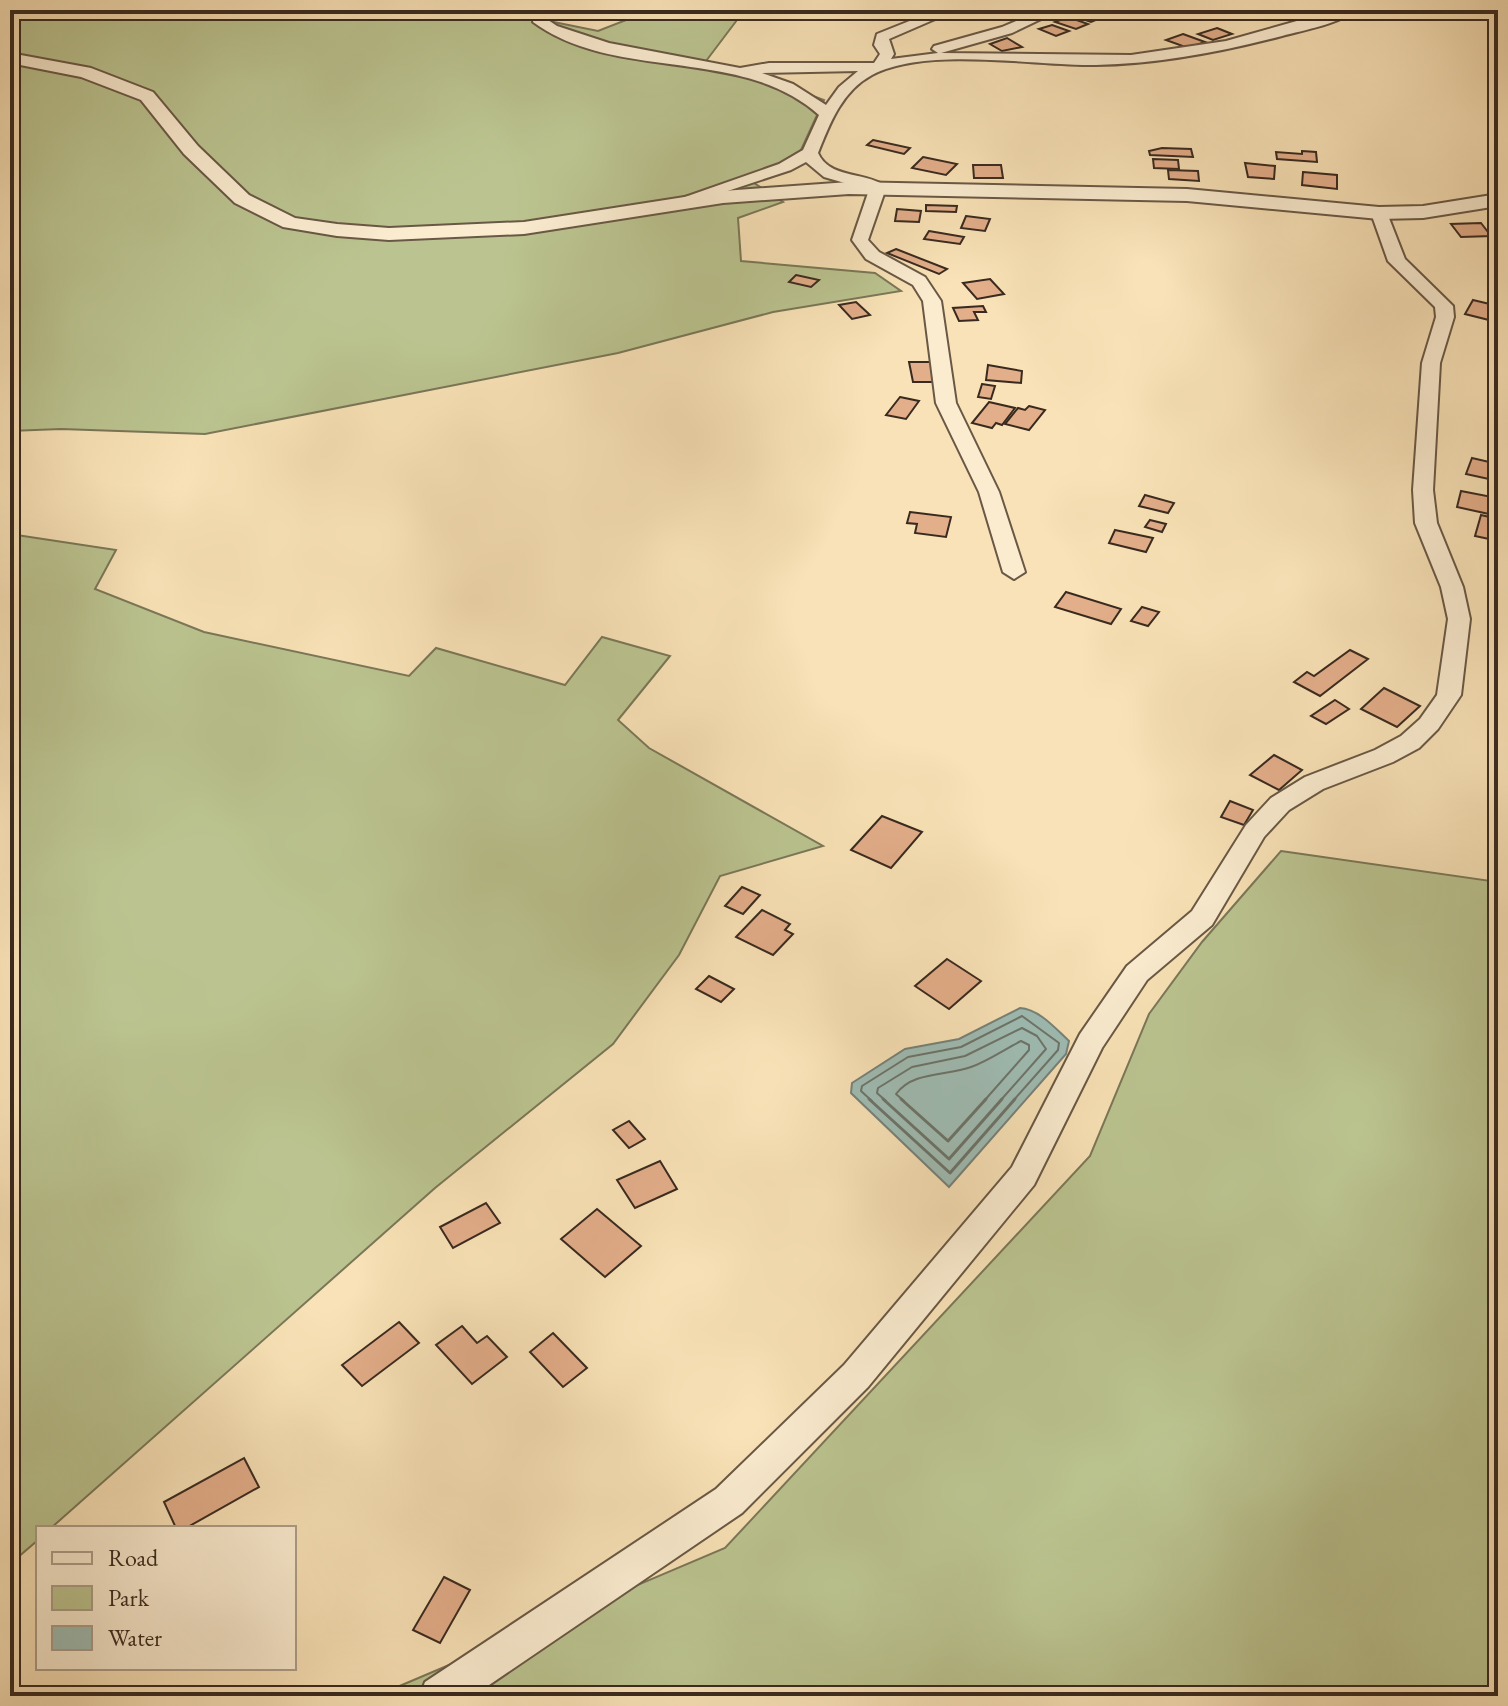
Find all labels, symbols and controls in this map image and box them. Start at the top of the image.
legend [36,1526,296,1670]
text: Road [108,1542,159,1573]
text: Park [108,1582,150,1613]
text: Water [108,1622,162,1653]

